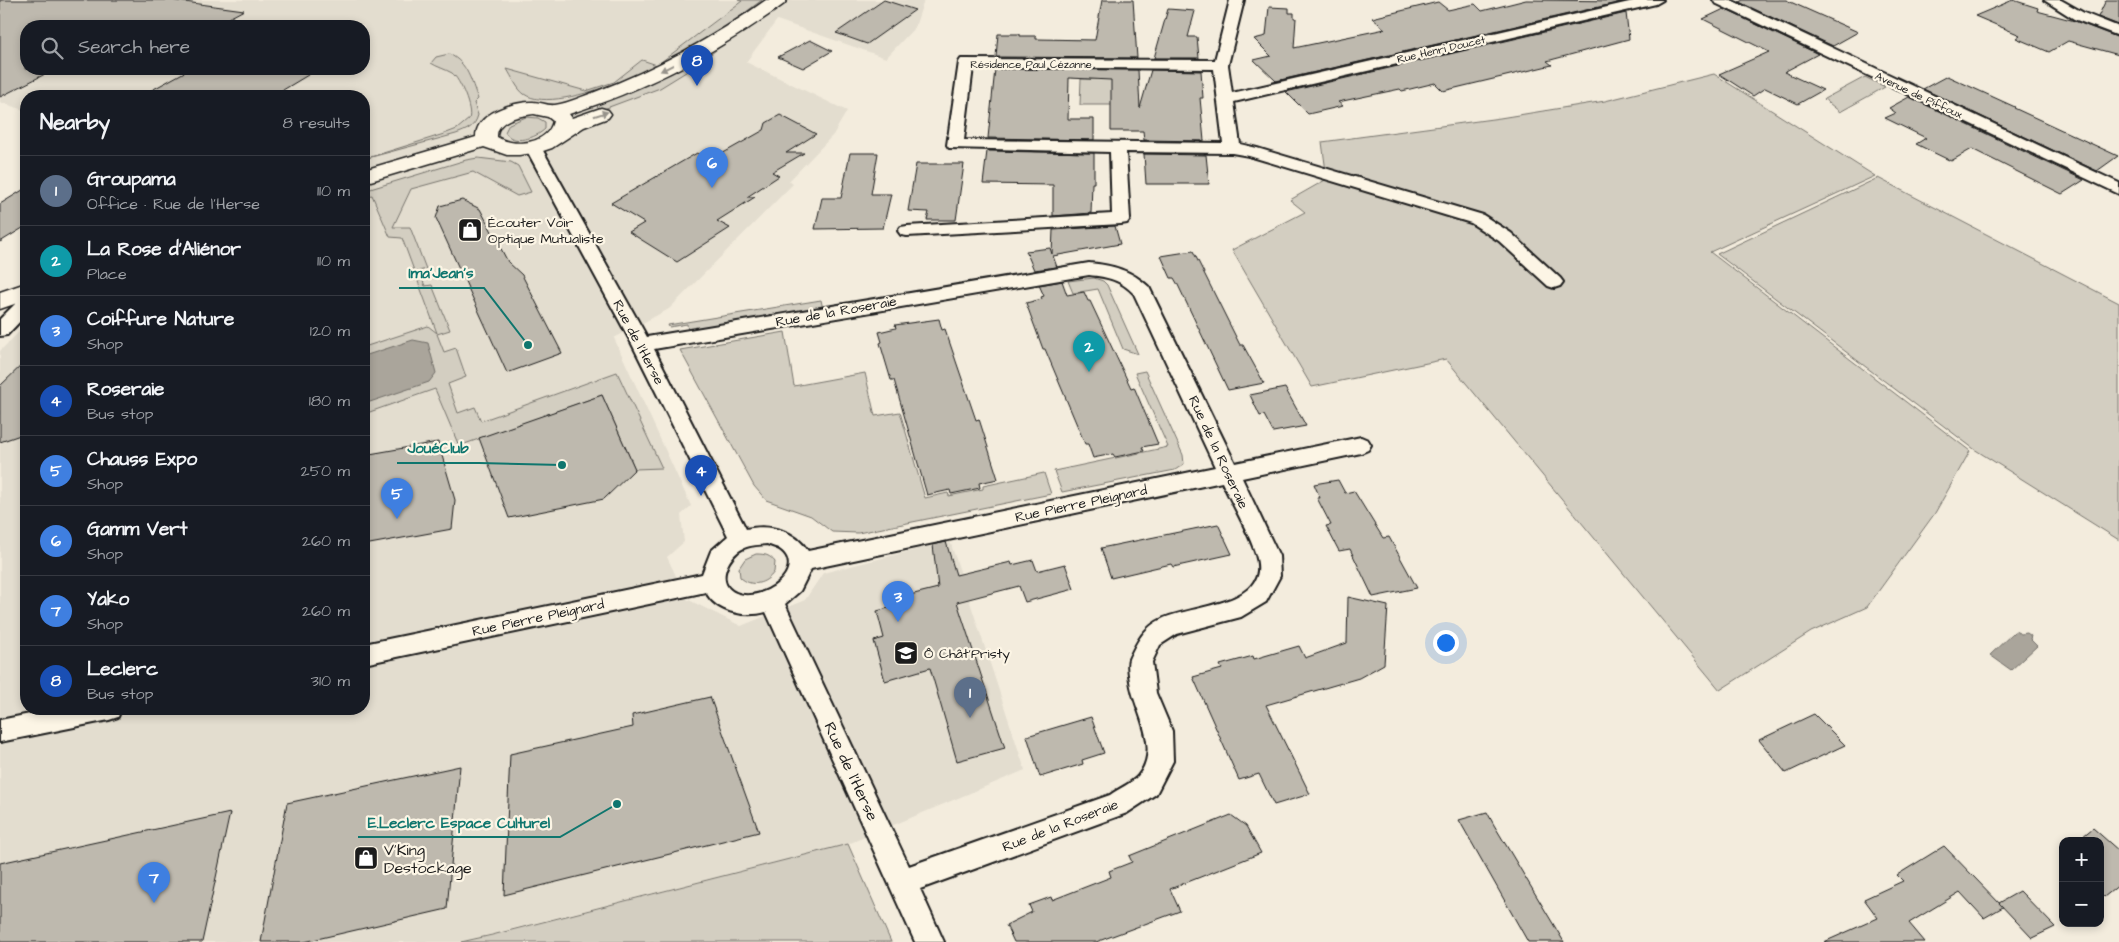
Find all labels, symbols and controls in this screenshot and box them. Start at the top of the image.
search box [20,20,370,75]
street label: Rue Henri Doucet [1395,32,1487,67]
icon: search [38,34,66,62]
text: Search here [78,34,190,61]
pin: 8 [681,45,713,86]
street label: Résidence Paul Cézanne [970,57,1092,72]
one-way arrow [660,64,674,72]
street label: Avenue de Piffoux [1873,69,1966,123]
text: Nearby [40,108,110,137]
one-way arrow [594,110,609,118]
text: 8 results [283,112,350,134]
pin: 6 [696,147,728,188]
text: Groupama [87,166,176,193]
text: 1 [55,180,57,202]
text: 110 m [317,180,350,202]
text: Office · Rue de l'Herse [87,193,260,215]
place label: Écouter Voir Optique Mutualiste [488,213,604,249]
shop icon: Écouter Voir Optique Mutualiste [457,217,483,243]
text: La Rose d'Aliénor [87,236,241,263]
text: 2 [51,250,61,272]
text: 110 m [317,250,350,272]
callout: Ima'Jean's [399,258,484,288]
text: Place [87,263,127,285]
text: Ima'Jean's [408,263,474,284]
street label: Rue de la Roseraie [774,291,899,332]
street label: Rue de l'Herse [607,297,669,389]
text: Coiffure Nature [87,306,234,333]
text: 3 [52,320,60,342]
text: 120 m [310,320,350,342]
pin: 2 [1073,331,1105,372]
text: Shop [87,333,123,355]
text: Roseraie [87,376,164,403]
text: 4 [51,390,61,412]
text: 180 m [309,390,350,412]
street label: Rue de la Roseraie [1183,393,1253,513]
text: Bus stop [87,403,153,425]
callout: JouéClub [397,433,479,463]
text: JouéClub [406,438,469,459]
text: Chauss Expo [87,446,197,473]
pin: 4 [685,455,717,496]
text: 5 [50,460,62,482]
text: 250 m [301,460,350,482]
text: Shop [87,473,123,495]
pin: 5 [381,478,413,519]
street label: Rue Pierre Pleignard [1013,480,1149,528]
text: Gamm Vert [87,516,187,543]
text: 6 [51,530,61,552]
text: 260 m [302,530,350,552]
text: Shop [87,543,123,565]
pin: 3 [882,581,914,622]
text: Yako [87,586,129,613]
street label: Rue Pierre Pleignard [470,594,606,642]
text: 7 [51,600,61,622]
text: 260 m [302,600,350,622]
text: Shop [87,613,123,635]
your location [1433,630,1459,656]
school or university icon: Ô Chât'Pristy [893,640,919,666]
place label: Ô Chât'Pristy [924,644,1010,664]
text: Leclerc [87,656,158,683]
text: 8 [51,670,61,692]
text: 310 m [311,670,350,692]
pin: 1 [954,677,986,718]
text: Bus stop [87,683,153,705]
street label: Rue de l'Herse [819,718,884,825]
street label: Rue de la Roseraie [1000,794,1122,857]
callout: E.Leclerc Espace Culturel [358,807,560,837]
text: E.Leclerc Espace Culturel [368,813,551,834]
map controls [2059,837,2104,927]
button: + [2059,837,2104,882]
place label: V'King Destockage [384,839,472,880]
shop icon: V'King Destockage [353,845,379,871]
pin: 7 [138,862,170,903]
button: − [2059,882,2104,927]

